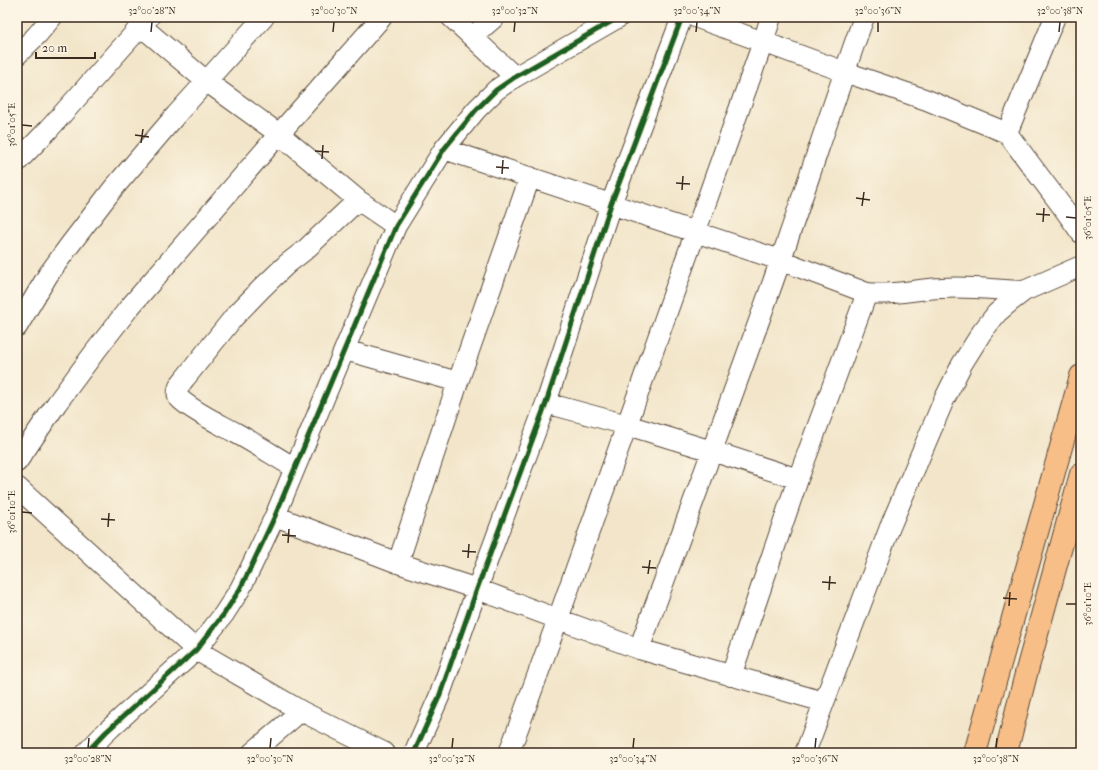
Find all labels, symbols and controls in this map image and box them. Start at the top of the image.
text: 32°00'28"N [128,5,176,17]
text: 32°00'30"N [310,5,358,17]
text: 32°00'32"N [492,5,539,17]
text: 32°00'34"N [673,5,721,17]
text: 32°00'36"N [854,5,902,17]
text: 32°00'38"N [1037,5,1084,17]
scale bar [36,34,95,60]
text: 20 m [42,41,67,55]
text: 36°01'05"E [6,103,18,147]
text: 36°01'05"E [1082,196,1094,240]
text: 36°01'10"E [6,490,18,534]
text: 36°01'10"E [1082,582,1094,626]
text: 32°00'28"N [64,753,112,765]
text: 32°00'30"N [246,753,294,765]
text: 32°00'32"N [429,753,476,765]
text: 32°00'34"N [609,753,657,765]
text: 32°00'36"N [791,753,839,765]
text: 32°00'38"N [973,753,1020,765]

